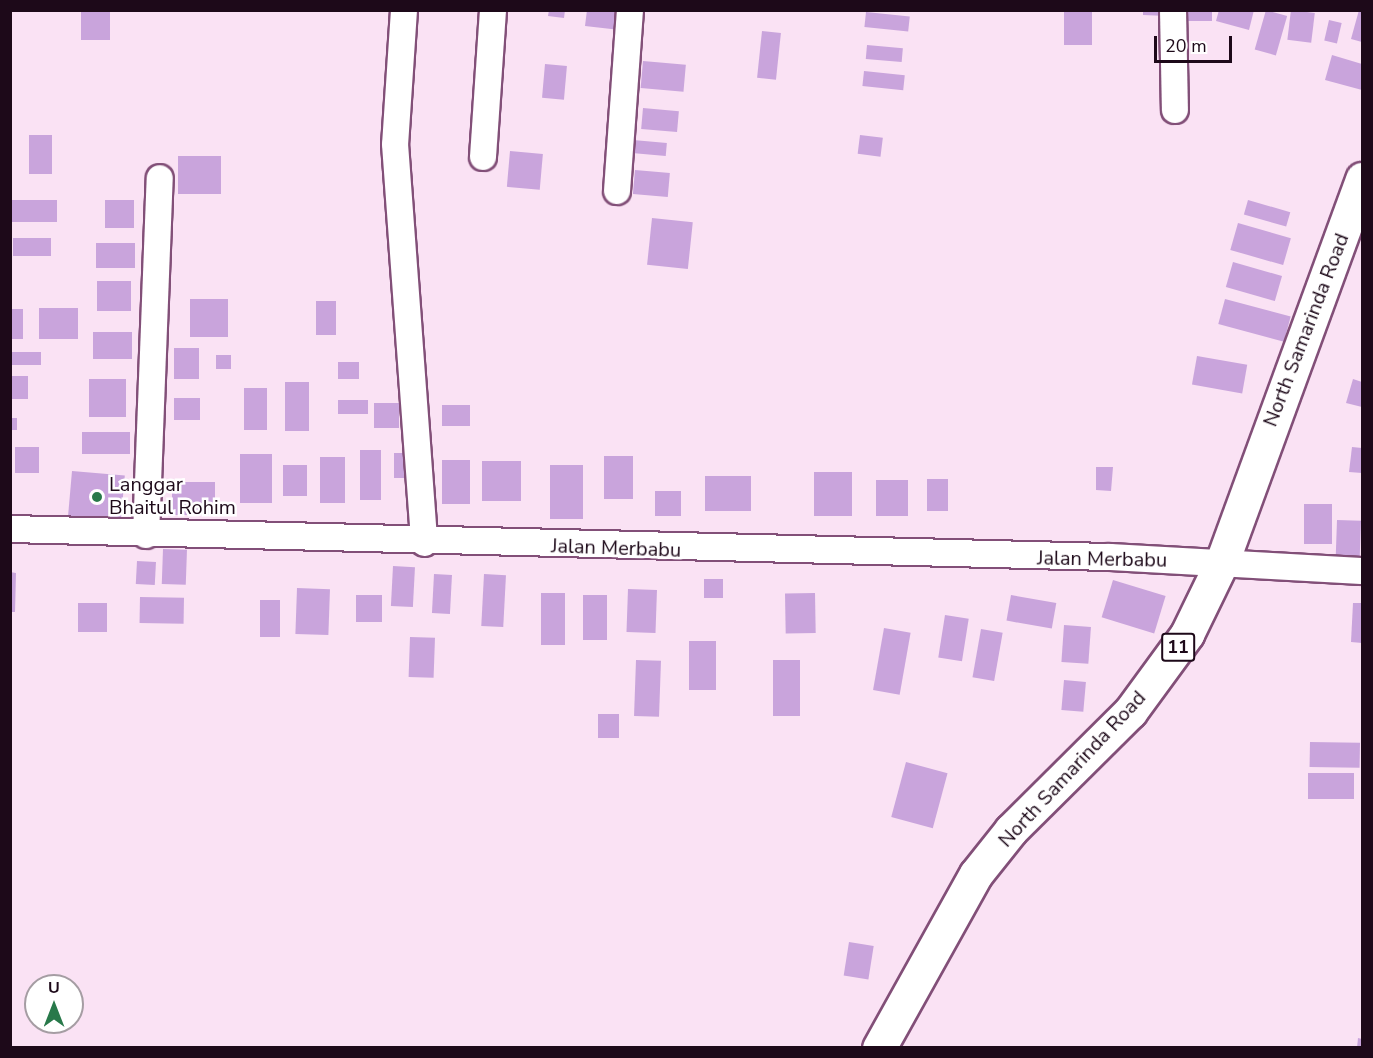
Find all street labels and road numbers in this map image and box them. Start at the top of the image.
street label: North Samarinda Road [1258,230,1354,430]
street label: Jalan Merbabu [551,534,681,562]
street label: Jalan Merbabu [1037,546,1167,572]
road number: 11 [1160,632,1196,662]
street label: North Samarinda Road [993,686,1151,852]

